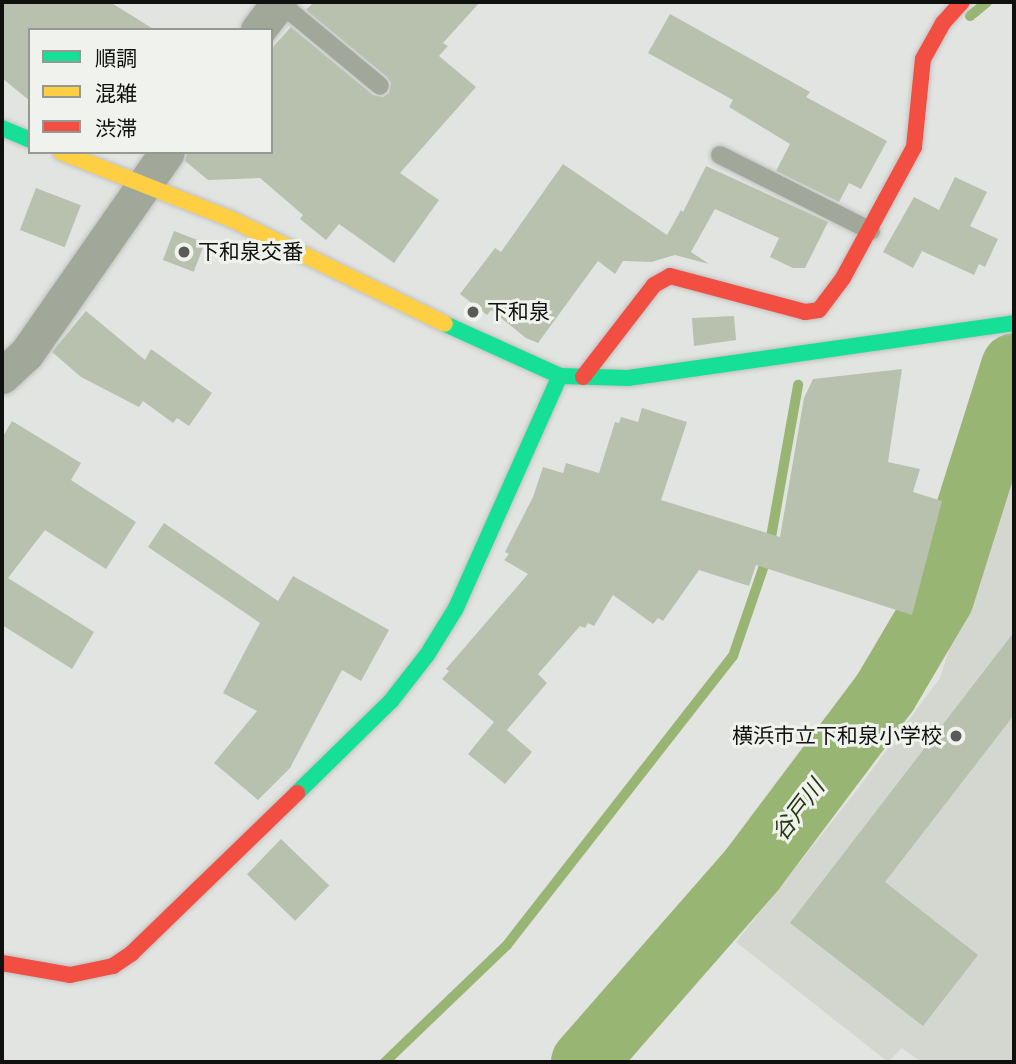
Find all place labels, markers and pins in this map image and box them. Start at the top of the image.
place label: 下和泉交番 [198,239,303,265]
marker: 下和泉交番 [176,244,192,260]
place label: 下和泉 [487,299,550,325]
marker: 下和泉 [465,304,481,320]
place label: 横浜市立下和泉小学校 [732,723,942,749]
marker: 横浜市立下和泉小学校 [948,728,964,744]

